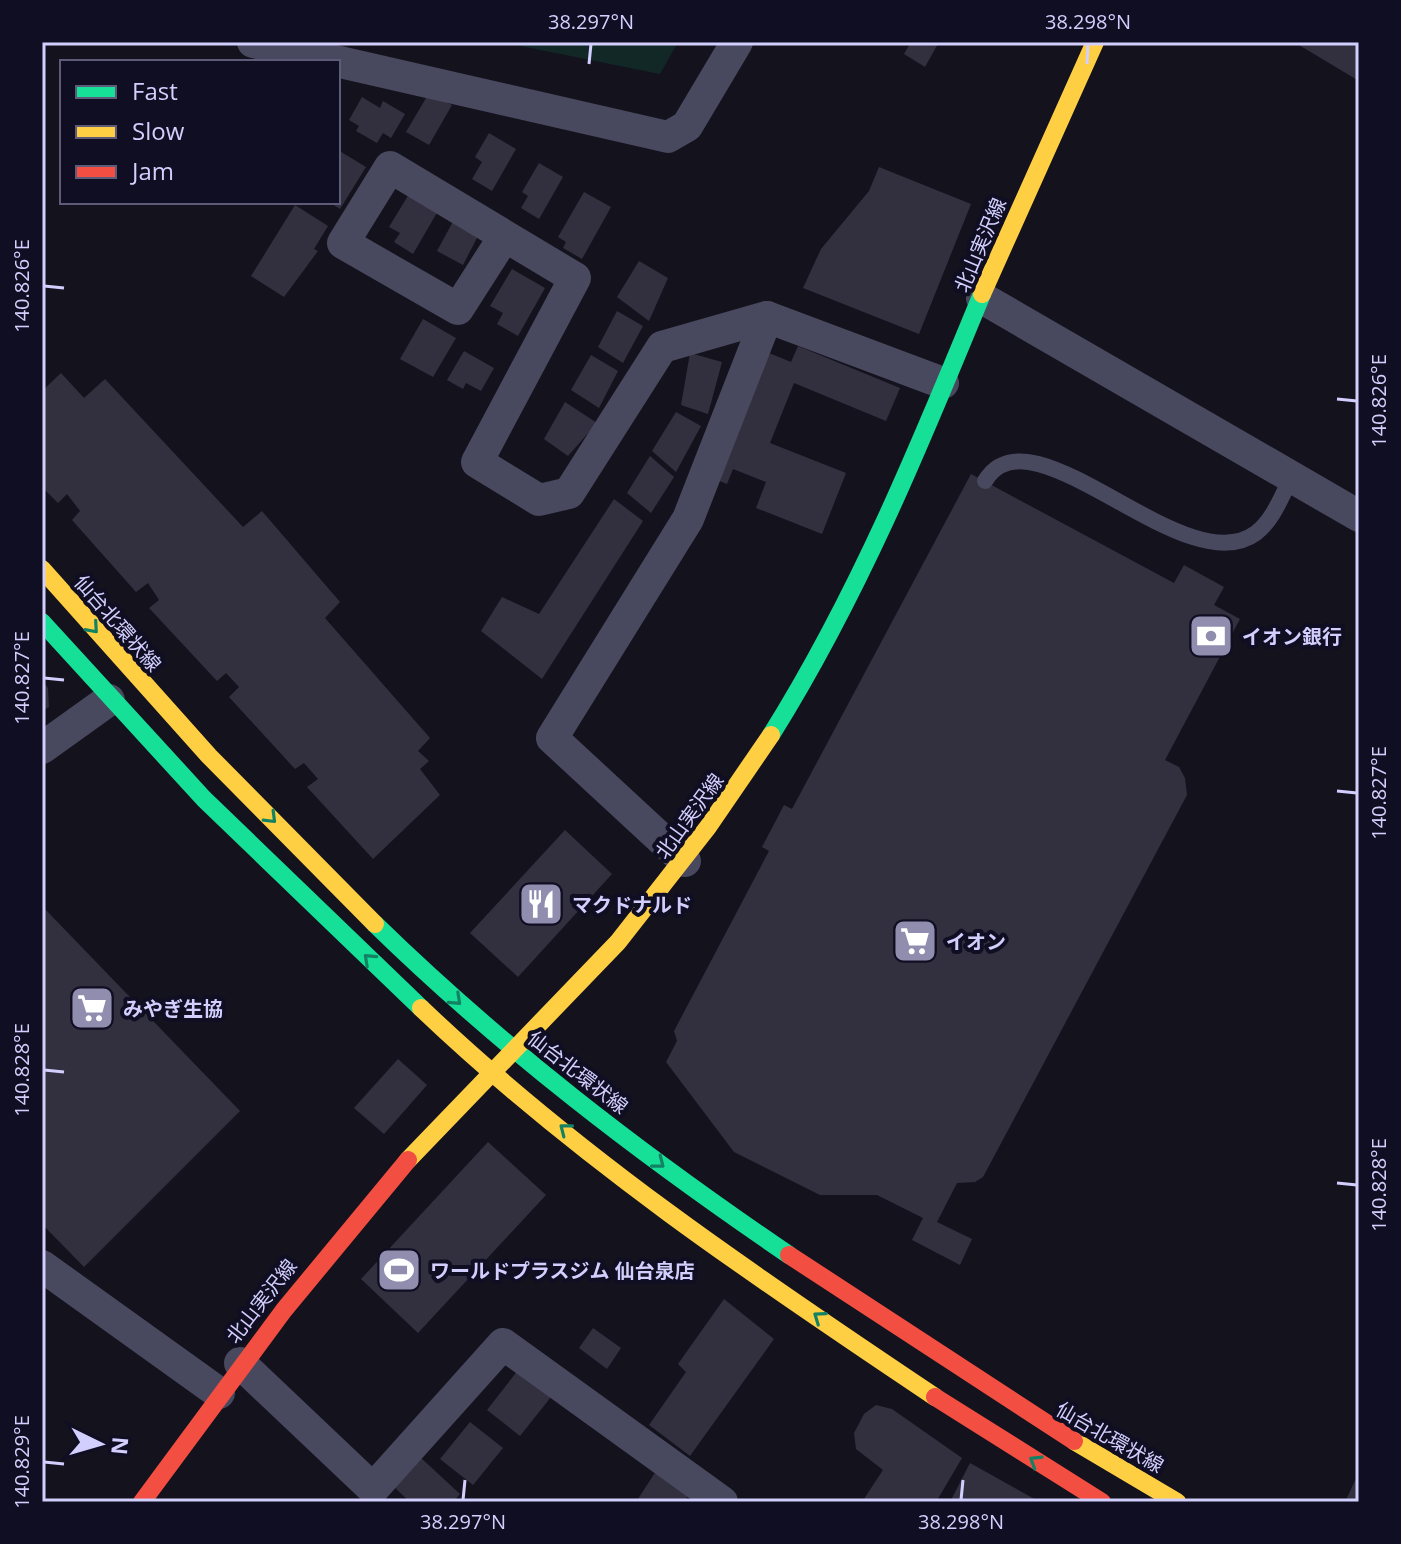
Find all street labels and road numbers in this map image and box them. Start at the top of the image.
street label: 北山実沢線 [948,194,1012,296]
street label: 仙台北環状線 [68,569,168,677]
street label: 北山実沢線 [649,768,729,864]
street label: 仙台北環状線 [522,1024,634,1120]
street label: 北山実沢線 [220,1253,302,1349]
street label: 仙台北環状線 [1051,1395,1169,1479]

